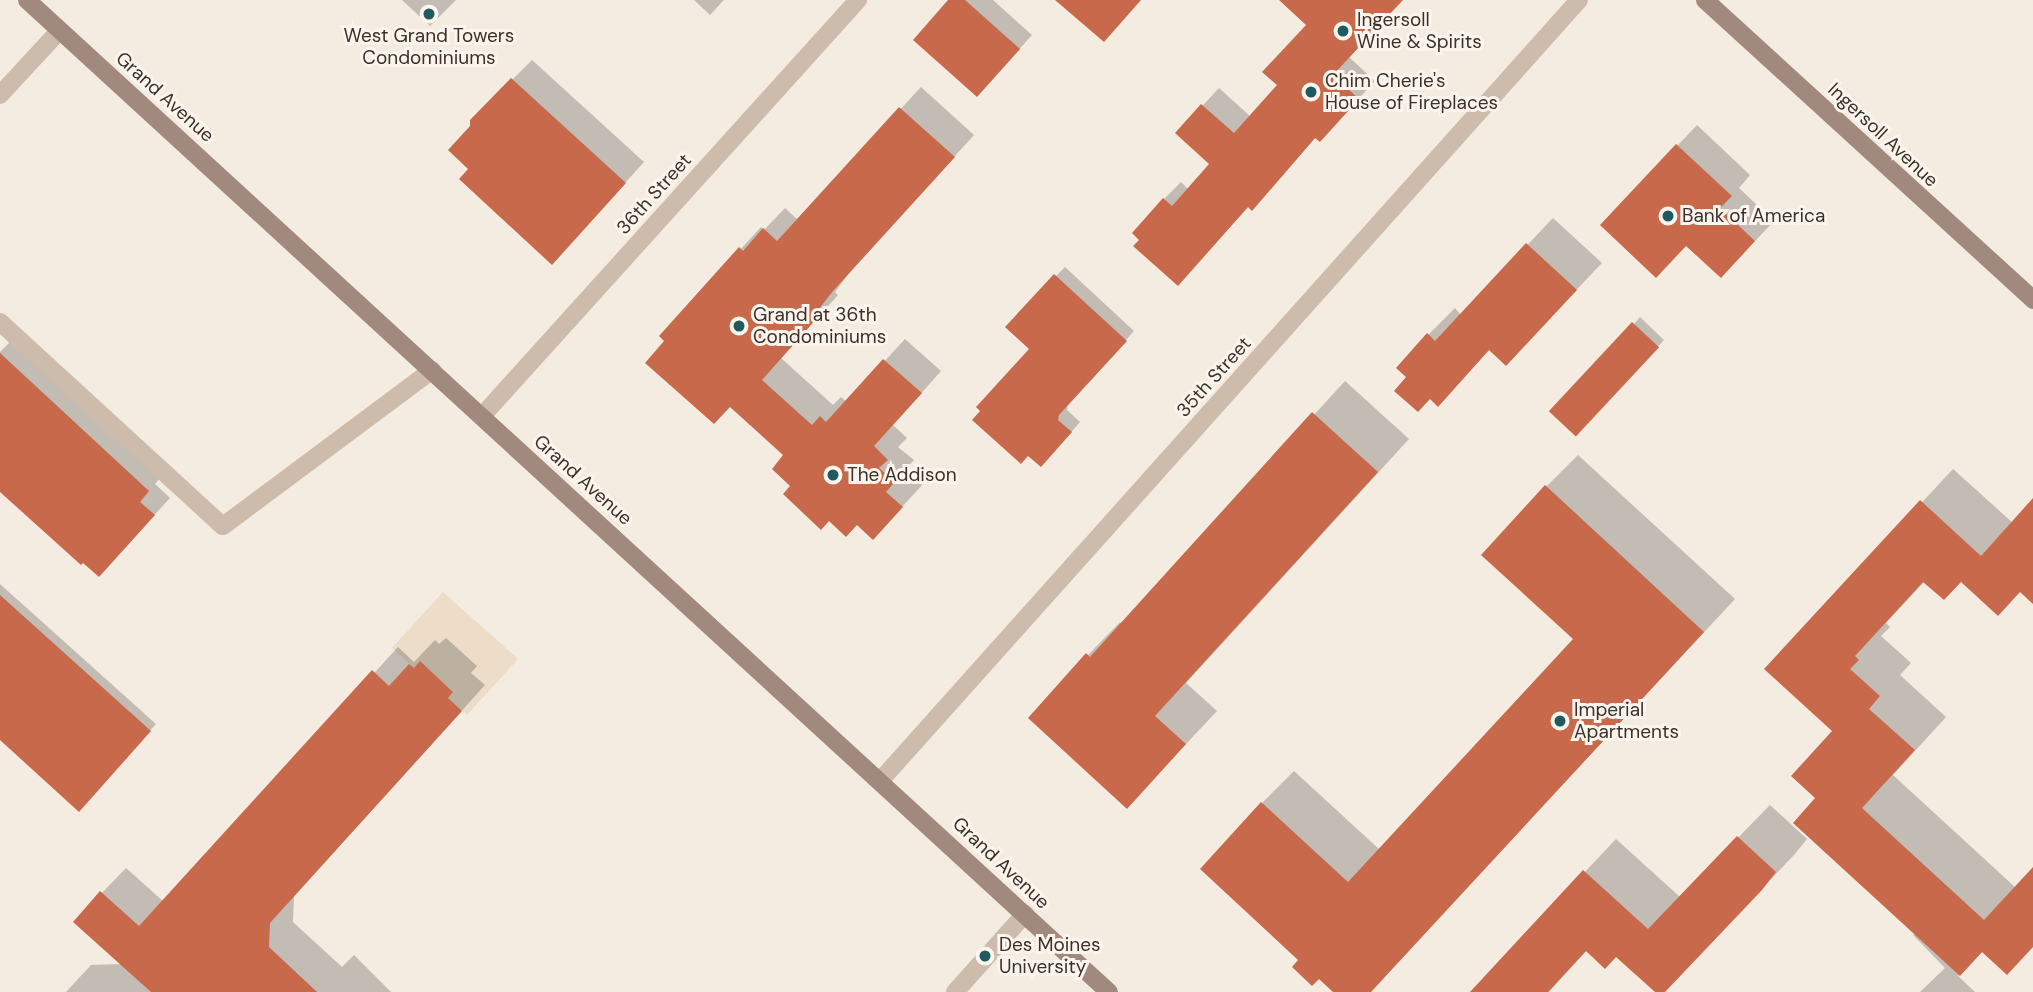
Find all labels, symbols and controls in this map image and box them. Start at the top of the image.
marker: West Grand Towers Condominiums [421,6,437,22]
place label: Ingersoll Wine & Spirits [1357,9,1482,53]
marker: Ingersoll Wine & Spirits [1335,23,1351,39]
place label: West Grand Towers Condominiums [344,25,514,69]
street label: Grand Avenue [111,47,219,147]
place label: Chim Cherie's House of Fireplaces [1325,70,1498,114]
street label: Ingersoll Avenue [1823,78,1943,192]
marker: Chim Cherie's House of Fireplaces [1303,84,1319,100]
street label: 36th Street [612,149,696,239]
place label: Bank of America [1682,205,1825,227]
marker: Bank of America [1660,208,1676,224]
place label: Grand at 36th Condominiums [753,304,886,348]
marker: Grand at 36th Condominiums [731,318,747,334]
street label: 35th Street [1172,332,1256,422]
street label: Grand Avenue [529,430,637,530]
place label: The Addison [847,464,957,486]
marker: The Addison [825,467,841,483]
place label: Imperial Apartments [1574,699,1679,743]
marker: Imperial Apartments [1552,713,1568,729]
street label: Grand Avenue [948,812,1054,914]
place label: Des Moines University [999,934,1100,978]
marker: Des Moines University [977,948,993,964]

